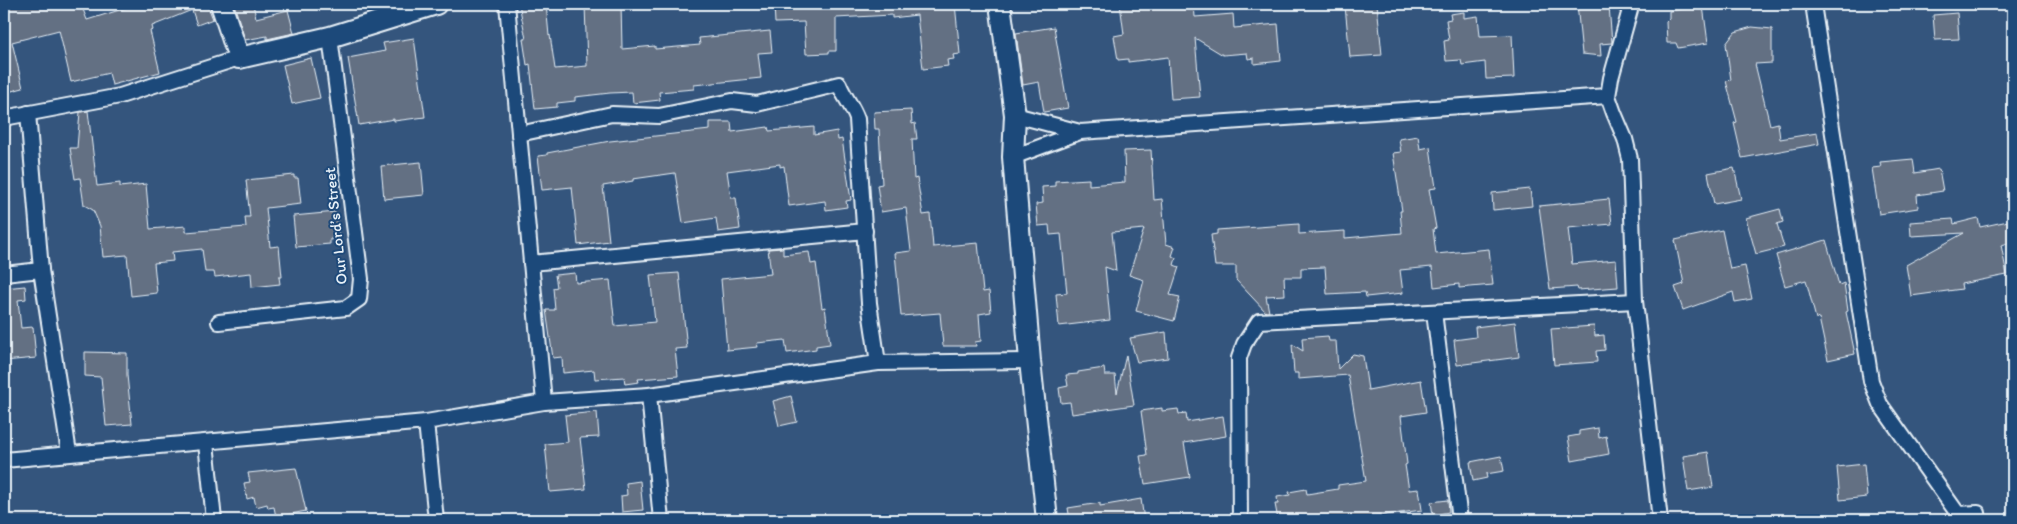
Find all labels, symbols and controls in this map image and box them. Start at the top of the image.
street label: Our Lord’s Street [320,166,351,285]

